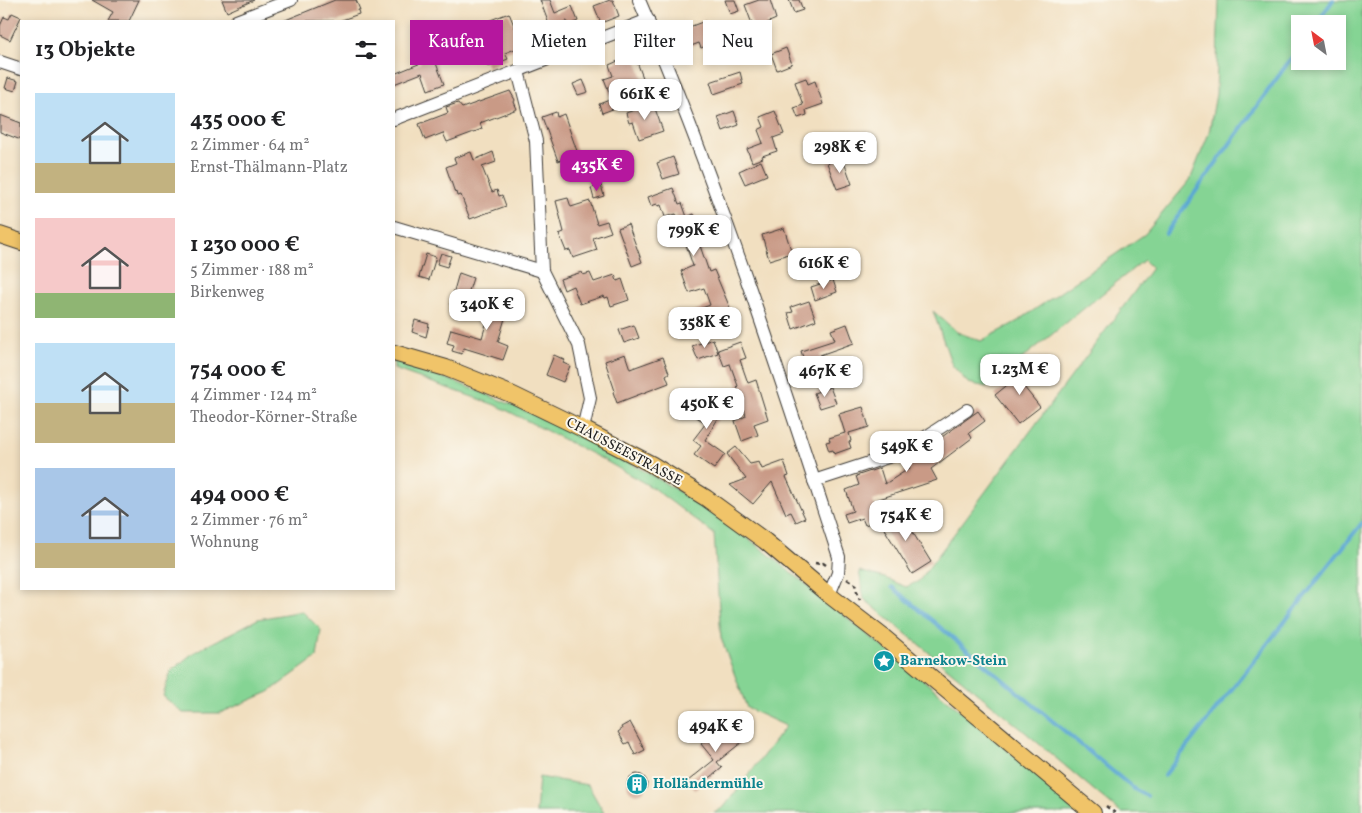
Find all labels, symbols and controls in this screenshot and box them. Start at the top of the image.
north arrow [1291,15,1346,70]
map controls [1291,15,1346,70]
chip: Kaufen [410,20,503,65]
chip: Mieten [513,20,605,65]
chip: Filter [615,20,693,65]
chip: Neu [703,20,772,65]
text: 13 Objekte [35,36,135,65]
icon: filters [352,36,380,64]
pin: 661K € [604,78,686,121]
text: 661K € [620,84,670,106]
text: 435 000 € [190,106,286,135]
icon: home [75,113,135,173]
pin: 298K € [799,132,881,174]
text: 2 Zimmer · 64 m² [190,135,309,157]
text: 298K € [814,137,866,159]
pin: 435K € [556,150,638,192]
text: 435K € [571,155,623,177]
text: Ernst-Thälmann-Platz [190,157,348,179]
pin: 799K € [653,214,735,257]
text: 799K € [668,220,720,242]
text: 1 230 000 € [190,231,300,260]
icon: home [75,238,135,298]
pin: 616K € [783,248,865,290]
text: 616K € [799,253,849,275]
text: 5 Zimmer · 188 m² [190,260,314,282]
text: Birkenweg [190,282,264,304]
pin: 340K € [446,288,528,331]
text: 340K € [460,294,514,316]
pin: 358K € [664,306,746,349]
text: 358K € [679,312,731,334]
pin: 1.23M € [974,354,1066,396]
text: 754 000 € [190,356,286,385]
pin: 467K € [784,356,866,398]
text: 1.23M € [991,359,1049,381]
text: 467K € [799,361,851,383]
icon: home [75,363,135,423]
text: 4 Zimmer · 124 m² [190,385,317,407]
pin: 450K € [666,388,748,430]
text: 450K € [680,393,734,415]
text: Theodor-Körner-Straße [190,407,357,429]
street label: CHAUSSEESTRASSE [563,413,685,491]
pin: 549K € [866,430,948,473]
text: 549K € [881,436,933,458]
text: 494 000 € [190,481,289,510]
icon: home [75,488,135,548]
pin: 754K € [865,500,947,542]
text: 754K € [880,505,932,527]
text: 2 Zimmer · 76 m² [190,510,308,532]
text: Wohnung [190,532,259,554]
place icon: Barnekow-Stein [872,649,896,673]
place label: Barnekow-Stein [900,652,1007,671]
pin: 494K € [675,710,757,753]
text: 494K € [689,716,743,738]
building icon: Holländermühle [625,772,649,796]
place label: Holländermühle [653,775,763,794]

